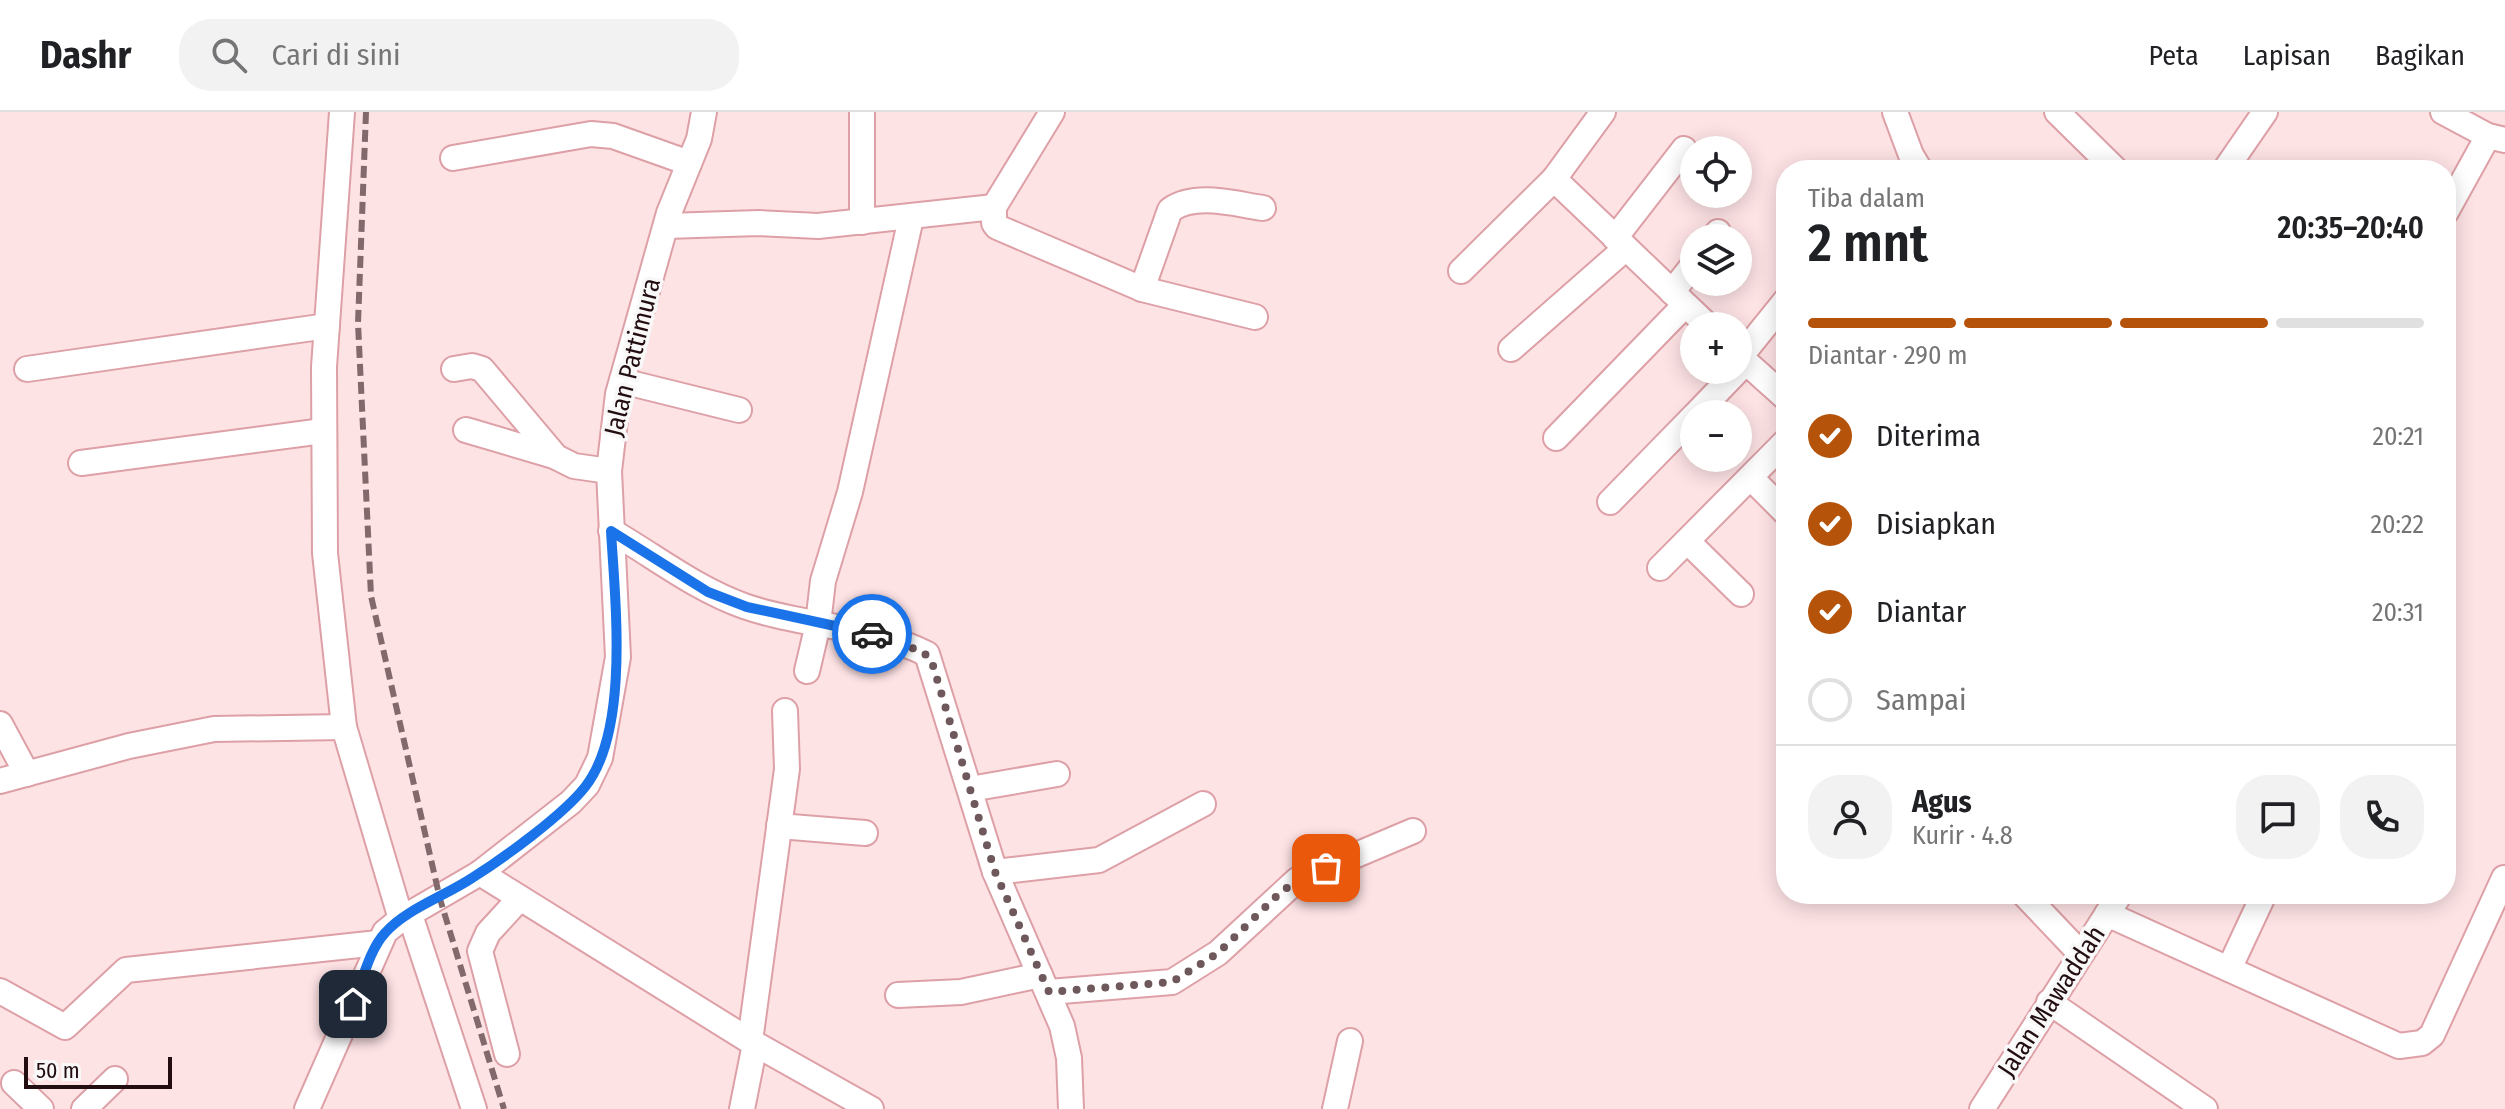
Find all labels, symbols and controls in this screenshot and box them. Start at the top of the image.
search box [179,19,739,91]
text: Dashr [40,32,131,78]
icon: search [207,33,251,77]
text: Cari di sini [271,37,401,73]
text: Peta [2148,39,2199,72]
text: Lapisan [2243,39,2331,72]
text: Bagikan [2375,39,2465,72]
map controls [1680,136,1752,472]
button: locate [1680,136,1752,208]
text: Tiba dalam [1808,183,1925,214]
text: 20:35–20:40 [2278,210,2424,246]
text: 2 mnt [1808,212,1928,275]
button: layers [1680,224,1752,296]
street label: Jalan Pattimura [598,275,667,439]
button: + [1680,312,1752,384]
text: Diantar · 290 m [1808,340,1968,371]
button: − [1680,400,1752,472]
icon: check [1808,414,1852,458]
text: Diterima [1876,418,1981,454]
text: 20:21 [2372,421,2424,452]
icon: check [1808,502,1852,546]
text: Disiapkan [1876,506,1996,542]
text: 20:22 [2371,509,2424,540]
icon: check [1808,590,1852,634]
courier [832,594,912,674]
text: Diantar [1876,594,1966,630]
text: 20:31 [2372,597,2424,628]
icon: car [850,612,894,656]
text: Sampai [1876,682,1967,718]
button: person [1808,775,1892,859]
button: chat [2236,775,2320,859]
button: phone [2340,775,2424,859]
text: Agus [1912,784,1972,820]
text: Kurir · 4.8 [1912,820,2013,851]
pin [1292,834,1360,902]
icon: bag [1304,846,1348,890]
street label: Jalan Mawaddah [1991,920,2112,1083]
pin [319,970,387,1038]
icon: home [331,982,375,1026]
scale bar [24,1053,172,1089]
text: 50 m [36,1057,80,1084]

